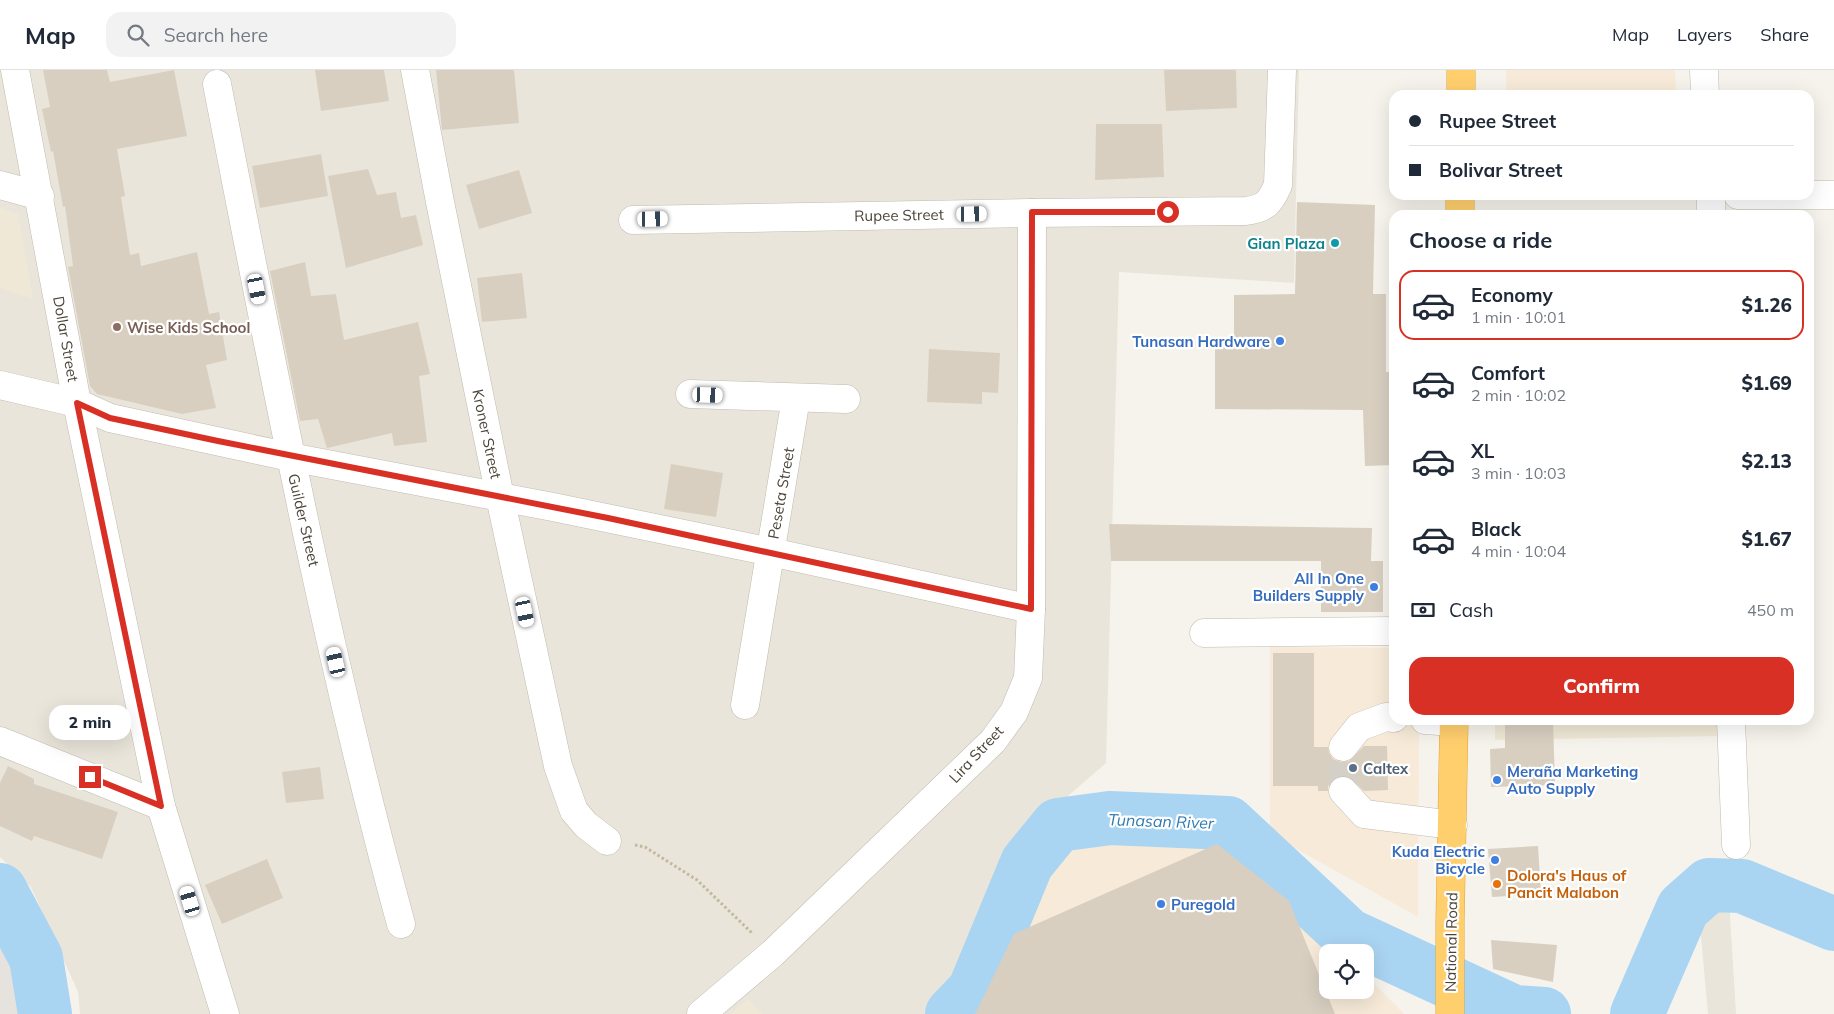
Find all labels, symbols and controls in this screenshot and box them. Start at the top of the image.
search box [106,12,456,57]
text: Map [25,20,76,50]
icon: search [124,21,152,49]
text: Search here [164,23,268,47]
text: Map [1612,23,1649,46]
text: Layers [1677,23,1732,46]
text: Share [1760,23,1809,46]
text: Rupee Street [1439,109,1556,133]
text: Bolivar Street [1439,158,1563,182]
route start [1157,201,1179,223]
street label: Rupee Street [854,205,944,225]
car [956,206,987,222]
car [637,211,668,227]
text: Choose a ride [1409,226,1552,254]
place label: Gian Plaza [1247,234,1325,253]
marker: Gian Plaza [1329,237,1341,249]
car [246,273,267,305]
icon: car [1411,283,1456,328]
text: Economy [1471,283,1553,307]
text: $1.26 [1741,293,1792,317]
street label: Dollar Street [49,295,83,383]
text: 1 min · 10:01 [1471,307,1566,327]
place label: Wise Kids School [127,318,250,337]
marker: Wise Kids School [111,321,123,333]
place label: Tunasan Hardware [1132,332,1270,351]
marker: Tunasan Hardware [1274,335,1286,347]
icon: car [1411,361,1456,406]
text: Comfort [1471,361,1545,385]
text: $1.69 [1741,371,1792,395]
text: 2 min · 10:02 [1471,385,1566,405]
street label: Kroner Street [468,387,506,481]
car [692,387,723,403]
icon: car [1411,439,1456,484]
text: XL [1471,439,1494,463]
street label: Peseta Street [764,446,798,540]
text: $2.13 [1741,449,1792,473]
text: 3 min · 10:03 [1471,463,1566,483]
street label: Guilder Street [284,472,324,568]
icon: car [1411,517,1456,562]
text: Black [1471,517,1521,541]
text: $1.67 [1741,527,1792,551]
text: 4 min · 10:04 [1471,541,1566,561]
place label: All In One Builders Supply [1253,569,1365,605]
marker: All In One Builders Supply [1368,581,1380,593]
car [514,596,535,628]
icon: cash [1409,596,1437,624]
text: Cash [1449,598,1494,622]
text: 450 m [1747,600,1794,620]
car [325,646,346,678]
button: Confirm [1409,657,1794,715]
callout: 2 min [49,704,131,740]
text: 2 min [69,712,111,732]
street label: Lira Street [945,721,1007,787]
place label: Caltex [1363,759,1409,778]
marker: Caltex [1347,762,1359,774]
place label: Meraña Marketing Auto Supply [1507,762,1638,798]
route end [79,766,101,788]
marker: Meraña Marketing Auto Supply [1491,774,1503,786]
water label: Tunasan River [1108,809,1215,833]
place label: Kuda Electric Bicycle [1392,842,1485,878]
marker: Kuda Electric Bicycle [1489,854,1501,866]
place label: Dolora's Haus of Pancit Malabon [1507,866,1627,902]
marker: Dolora's Haus of Pancit Malabon [1491,878,1503,890]
car [178,884,201,918]
street label: National Road [1441,892,1461,992]
place label: Puregold [1171,895,1235,914]
marker: Puregold [1155,898,1167,910]
map controls [1319,944,1374,999]
button: locate [1319,944,1374,999]

